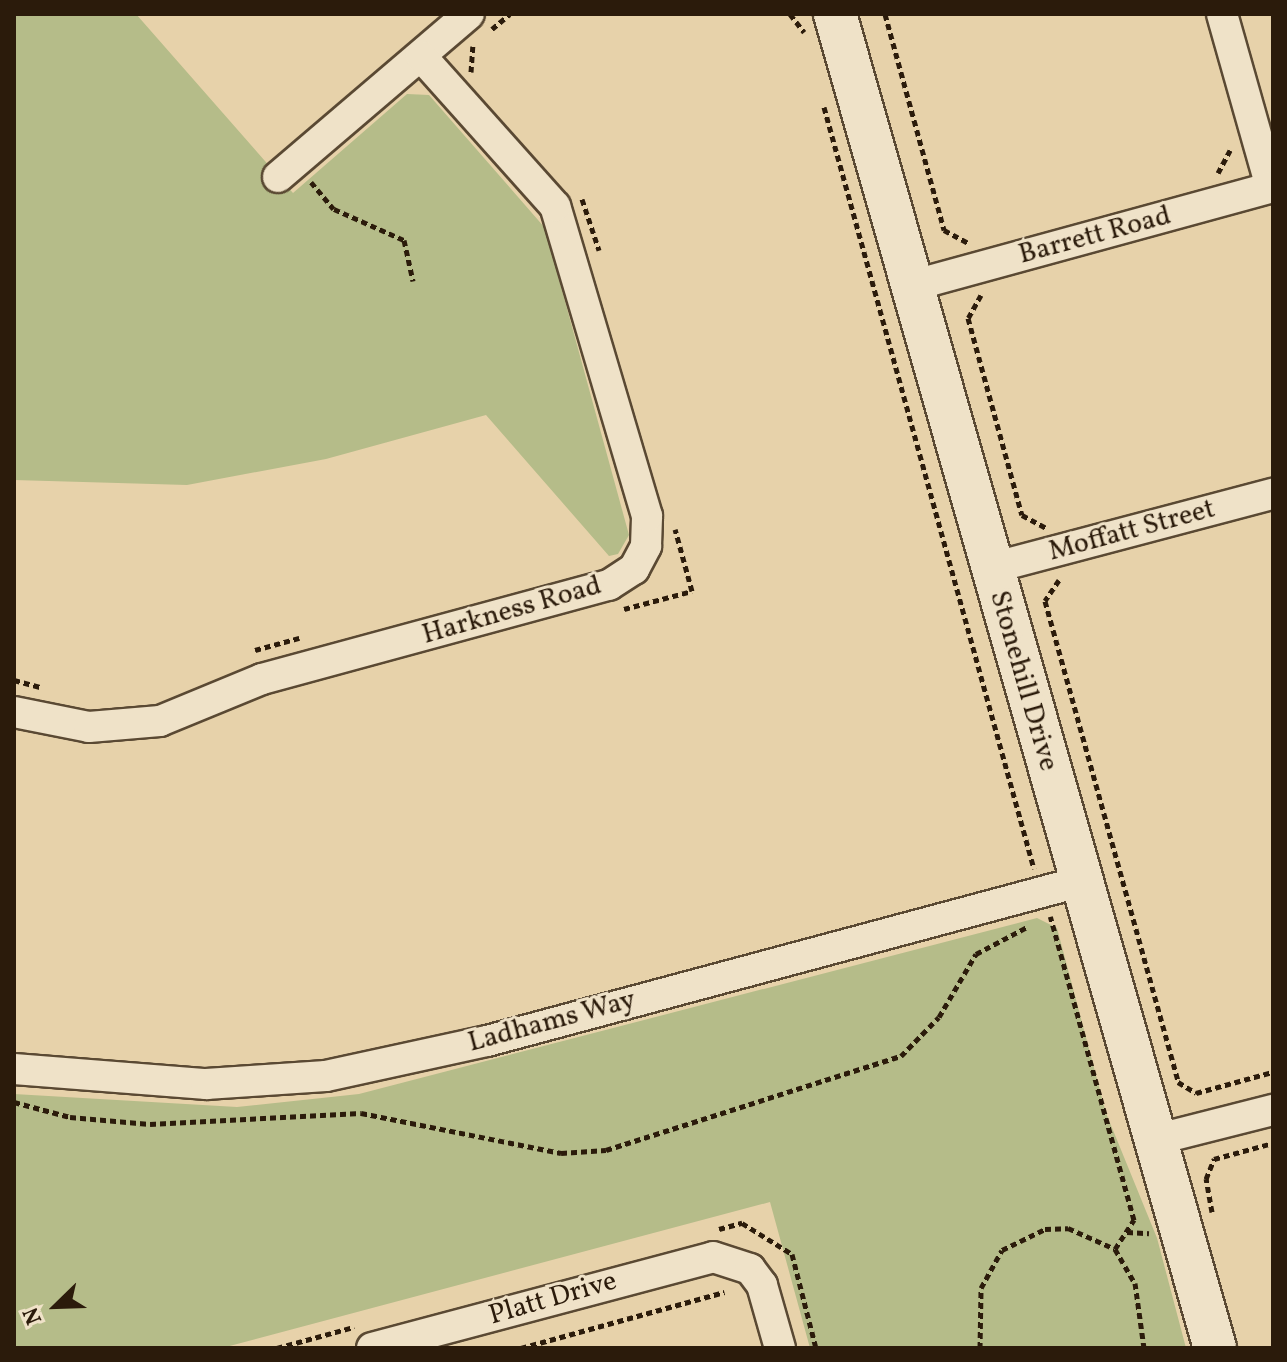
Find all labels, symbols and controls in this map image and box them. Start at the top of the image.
street label: Barrett Road [1015,200,1175,272]
street label: Moffatt Street [1045,493,1219,569]
street label: Harkness Road [419,569,605,653]
street label: Stonehill Drive [981,587,1065,775]
street label: Ladhams Way [464,983,640,1061]
street label: Platt Drive [485,1265,621,1333]
north arrow [16,1266,96,1346]
text: N [16,1302,51,1329]

